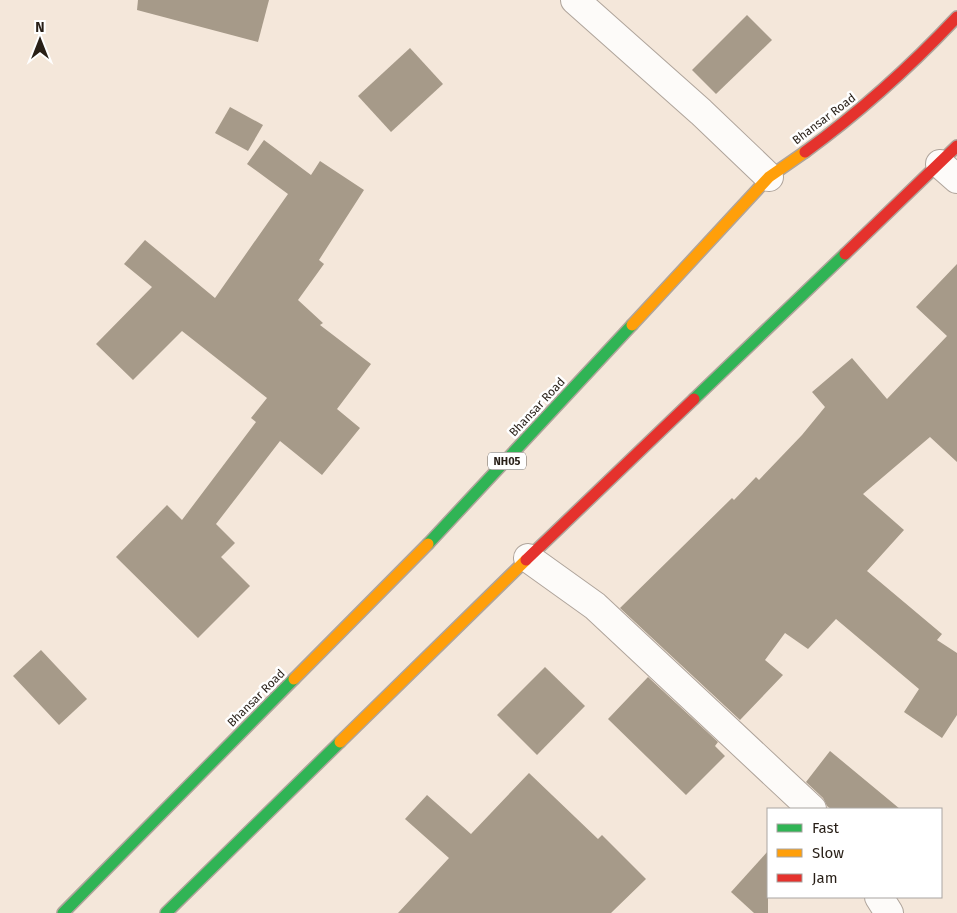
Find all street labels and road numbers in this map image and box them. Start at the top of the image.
street label: Bhansar Road [790,91,858,147]
street label: Bhansar Road [506,375,568,439]
road number: NH05 [488,452,526,470]
street label: Bhansar Road [224,666,288,730]

